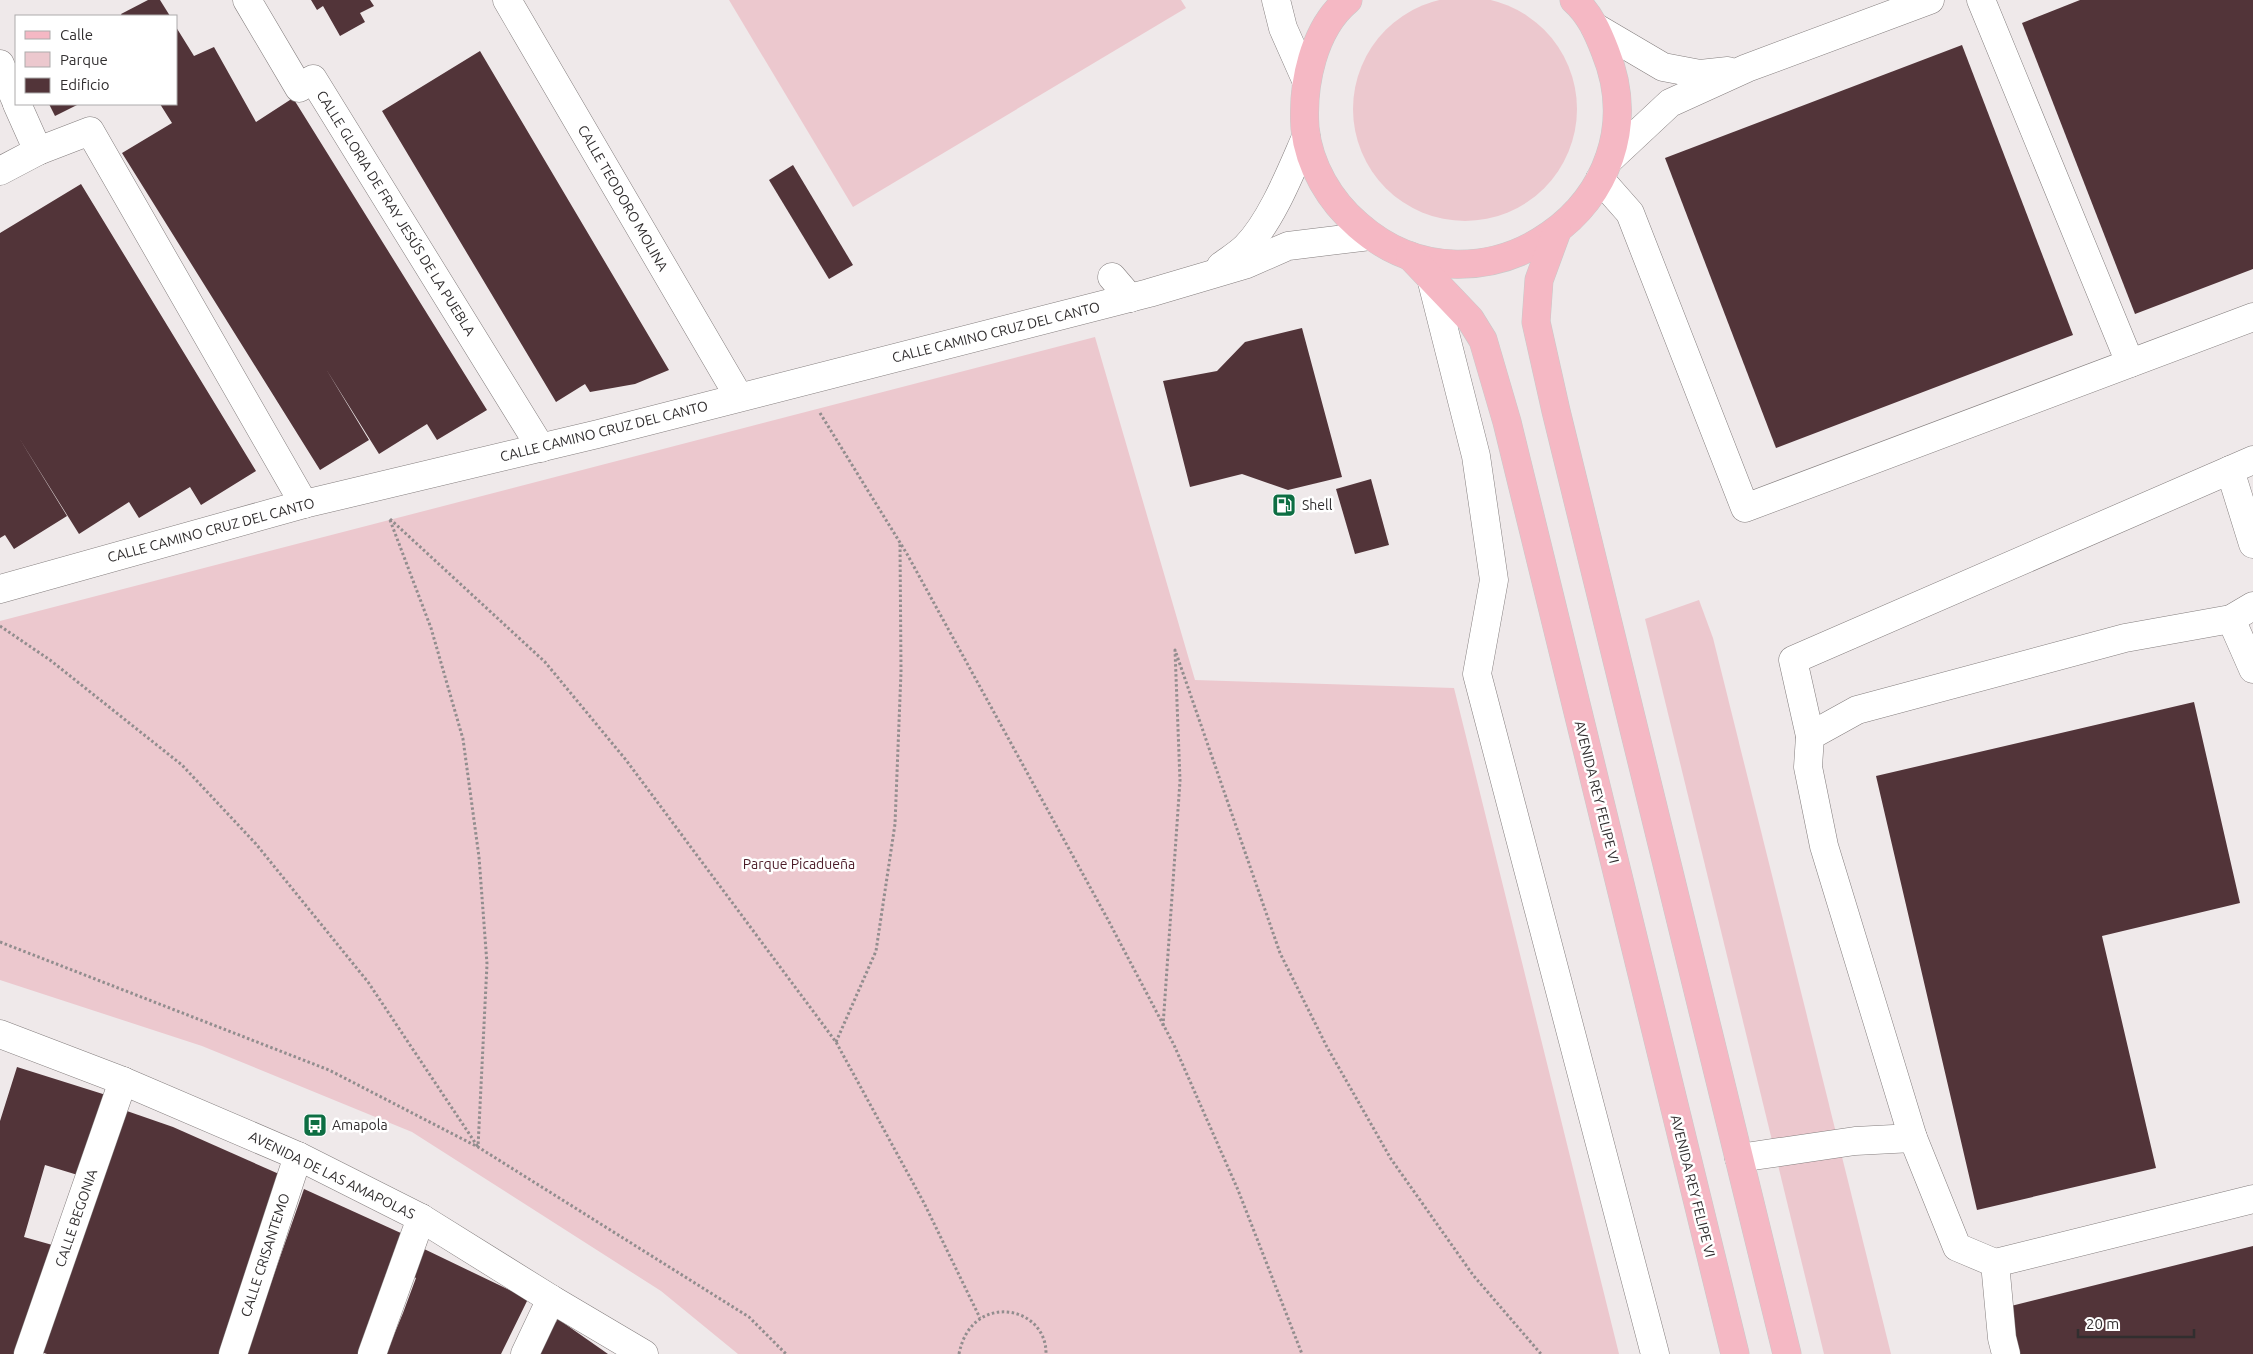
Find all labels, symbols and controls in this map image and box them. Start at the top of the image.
legend [15,15,178,105]
text: Calle [60,26,93,43]
text: Parque [60,51,108,68]
text: Edificio [60,76,109,93]
street label: CALLE GLORIA DE FRAY JESÚS DE LA PUEBLA [313,87,479,338]
street label: CALLE TEODORO MOLINA [575,122,671,274]
street label: CALLE CAMINO CRUZ DEL CANTO [890,298,1102,366]
street label: CALLE CAMINO CRUZ DEL CANTO [498,397,710,465]
fuel station icon: Shell [1271,492,1297,518]
street label: CALLE CAMINO CRUZ DEL CANTO [106,495,316,565]
place label: Shell [1302,497,1333,513]
street label: AVENIDA REY FELIPE VI [1572,719,1622,865]
park label: Parque Picadueña [743,856,855,872]
bus stop icon: Amapola [302,1112,328,1138]
street label: AVENIDA REY FELIPE VI [1668,1113,1718,1259]
place label: Amapola [332,1117,388,1133]
street label: AVENIDA DE LAS AMAPOLAS [246,1128,418,1222]
street label: CALLE BEGONIA [52,1167,100,1269]
street label: CALLE CRISANTEMO [237,1191,293,1319]
scale bar [2078,1306,2194,1338]
text: 20 m [2086,1315,2119,1332]

